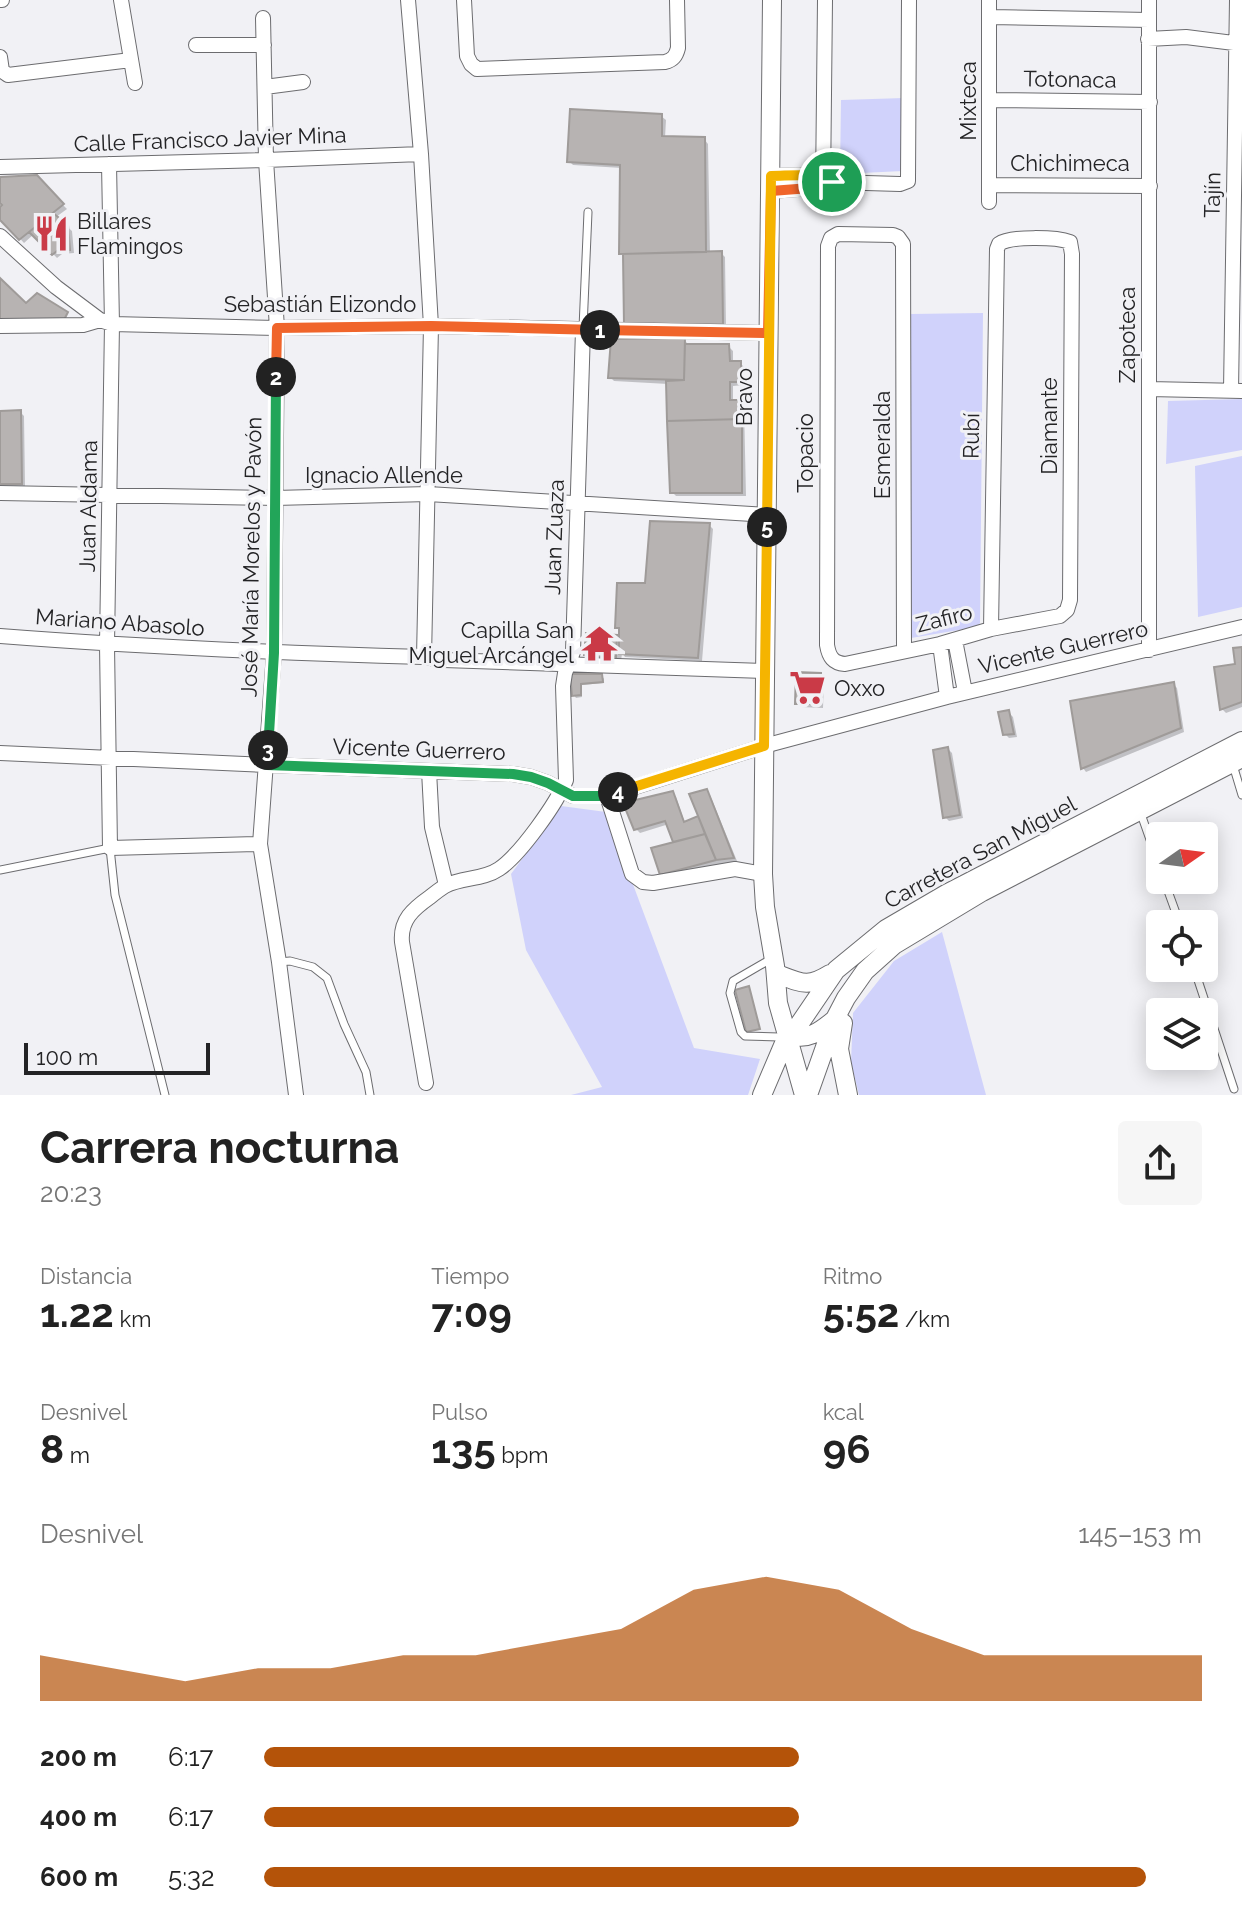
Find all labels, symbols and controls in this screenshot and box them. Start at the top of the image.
street label: Mixteca [955,61,981,141]
street label: Totonaca [1023,65,1117,93]
street label: Calle Francisco Javier Mina [73,121,347,157]
pin [798,148,866,216]
street label: Chichimeca [1010,150,1130,176]
icon: arrive [810,160,854,204]
street label: Tajín [1199,172,1225,218]
place label: Billares Flamingos [77,208,183,259]
restaurant icon: Billares Flamingos [32,215,70,253]
street label: Zapoteca [1114,287,1140,383]
street label: Sebastián Elizondo [224,291,416,317]
pin: 1 [580,310,620,350]
text: 1 [595,317,605,343]
pin: 2 [256,357,296,397]
text: 2 [270,364,282,390]
street label: Bravo [731,368,757,426]
street label: Diamante [1036,377,1062,475]
street label: Esmeralda [869,391,895,499]
street label: Topacio [792,413,818,493]
street label: Rubí [958,413,984,459]
street label: José María Morelos y Pavón [236,417,266,697]
street label: Juan Aldama [74,440,102,572]
street label: Ignacio Allende [305,462,463,488]
street label: Juan Zuaza [539,479,569,595]
pin: 5 [747,507,787,547]
text: 5 [761,514,773,540]
street label: Zafiro [913,598,975,638]
street label: Mariano Abasolo [34,603,206,641]
street label: Vicente Guerrero [976,615,1150,679]
place label: Capilla San Miguel Arcángel [408,617,574,668]
temple icon: Capilla San Miguel Arcángel [581,624,619,662]
supermarket icon: Oxxo [789,669,827,707]
place label: Oxxo [834,675,885,701]
pin: 3 [248,730,288,770]
street label: Vicente Guerrero [332,733,506,765]
text: 3 [262,737,274,763]
pin: 4 [598,772,638,812]
text: 4 [612,779,624,805]
street label: Carretera San Miguel [880,790,1080,914]
north arrow [1146,822,1218,894]
map controls [1146,822,1218,1070]
button: locate [1146,910,1218,982]
button: layers [1146,998,1218,1070]
scale bar [24,1039,210,1075]
text: 100 m [36,1044,98,1070]
button: share [1118,1121,1202,1205]
text: Carrera nocturna [40,1122,399,1173]
text: 20:23 [40,1178,102,1208]
text: Distancia [40,1263,132,1289]
text: Tiempo [431,1263,509,1289]
text: Ritmo [823,1263,882,1289]
text: 1.22 [40,1289,114,1336]
text: 7:09 [431,1289,512,1336]
text: 5:52 [823,1289,899,1336]
text: km [114,1306,151,1332]
text: /km [899,1306,950,1332]
text: Desnivel [40,1399,127,1425]
text: Pulso [431,1399,488,1425]
text: kcal [823,1399,864,1425]
text: 8 [40,1425,64,1472]
text: 135 [431,1425,496,1472]
text: 96 [823,1425,871,1472]
text: m [64,1442,90,1468]
text: bpm [496,1442,549,1468]
text: Desnivel [40,1519,143,1549]
text: 145–153 m [1078,1519,1202,1549]
text: 200 m [40,1742,117,1772]
text: 6:17 [168,1742,213,1772]
text: 400 m [40,1802,117,1832]
text: 6:17 [168,1802,213,1832]
text: 600 m [40,1862,118,1892]
text: 5:32 [168,1862,215,1892]

